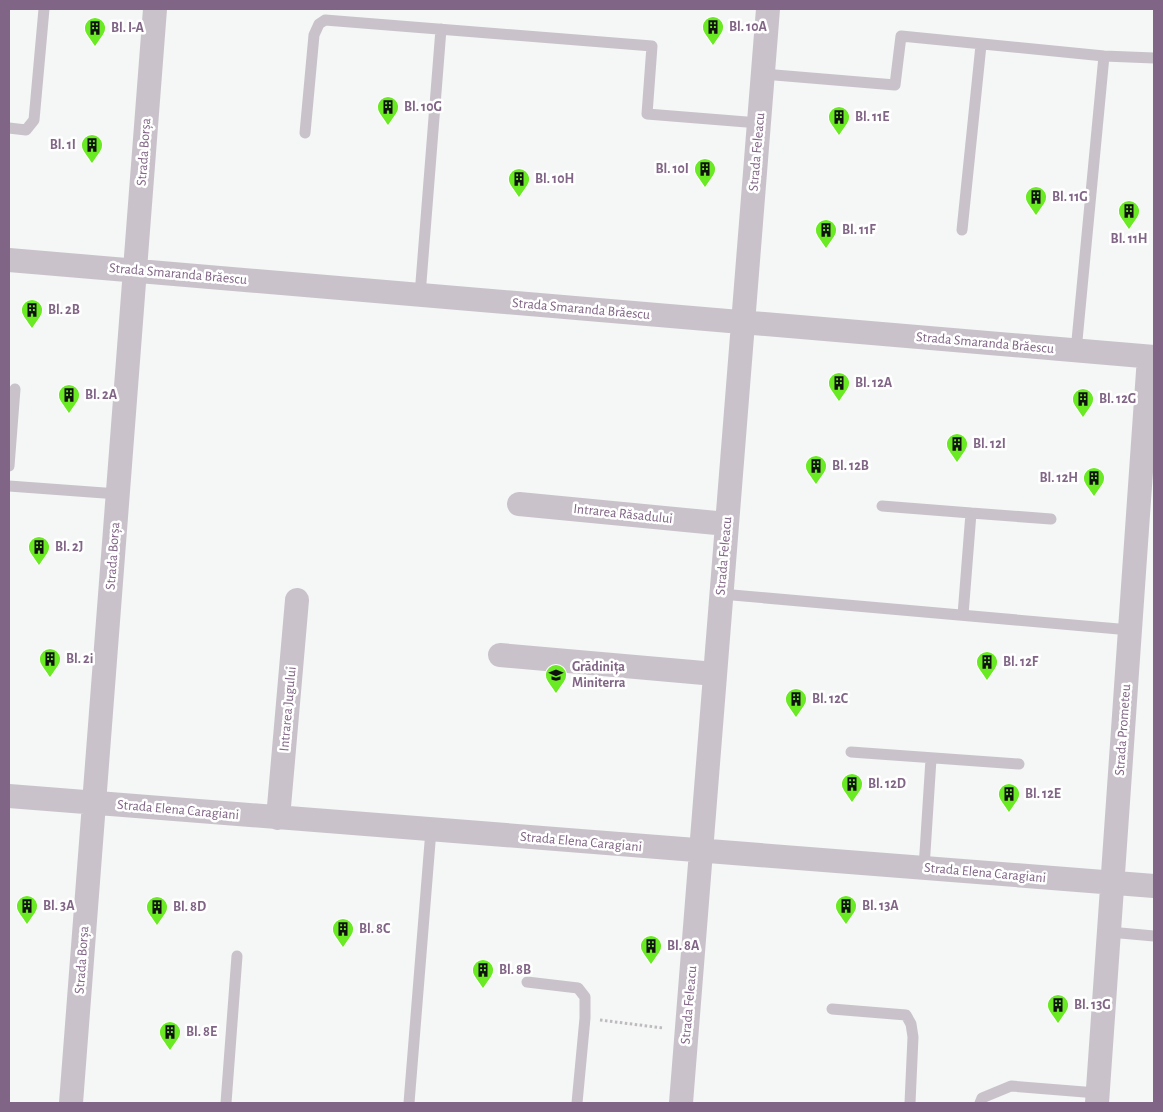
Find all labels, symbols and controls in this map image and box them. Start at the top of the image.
building icon: Bl. 10A [701,15,725,46]
building icon: Bl. I-A [83,16,107,47]
place label: Bl. 10A [729,20,767,34]
place label: Bl. I-A [111,21,144,35]
building icon: Bl. 10G [376,95,400,126]
place label: Bl. 10G [404,100,442,114]
building icon: Bl. 11E [827,105,851,136]
place label: Bl. 11E [855,110,889,124]
street label: Strada Feleacu [747,112,767,192]
street label: Strada Borșa [135,117,154,187]
building icon: Bl. 1I [80,133,104,164]
place label: Bl. 1I [50,138,76,152]
building icon: Bl. 10I [693,157,717,188]
place label: Bl. 10I [655,162,689,176]
building icon: Bl. 10H [507,167,531,198]
place label: Bl. 10H [535,172,574,186]
building icon: Bl. 11G [1024,185,1048,216]
place label: Bl. 11G [1052,190,1088,204]
building icon: Bl. 11H [1117,199,1141,230]
building icon: Bl. 11F [814,218,838,249]
place label: Bl. 11F [842,223,876,237]
place label: Bl. 11H [1111,232,1147,246]
street label: Strada Smaranda Brăescu [109,261,247,287]
street label: Strada Smaranda Brăescu [512,296,650,322]
building icon: Bl. 2B [20,298,44,329]
place label: Bl. 2B [48,303,80,317]
street label: Strada Smaranda Brăescu [916,330,1054,356]
building icon: Bl. 12A [827,371,851,402]
place label: Bl. 12A [855,376,893,390]
building icon: Bl. 2A [57,383,81,414]
building icon: Bl. 12G [1071,387,1095,418]
place label: Bl. 2A [85,388,118,402]
place label: Bl. 12G [1099,392,1136,406]
building icon: Bl. 12I [945,432,969,463]
place label: Bl. 12I [973,437,1006,451]
building icon: Bl. 12B [804,454,828,485]
place label: Bl. 12B [832,459,869,473]
building icon: Bl. 12H [1082,466,1106,497]
place label: Bl. 12H [1040,471,1078,485]
street label: Intrarea Răsadului [573,502,673,526]
street label: Strada Feleacu [714,516,734,596]
street label: Strada Borșa [104,521,123,591]
building icon: Bl. 2J [27,535,51,566]
place label: Bl. 2J [55,540,83,554]
building icon: Bl. 2i [38,647,62,678]
building icon: Bl. 12F [975,650,999,681]
place label: Bl. 2i [66,652,93,666]
place label: Bl. 12F [1003,655,1039,669]
place label: Grădinița Miniterra [572,660,626,690]
school or university icon: Grădinița Miniterra [544,663,568,694]
street label: Intrarea Jugului [277,666,299,752]
street label: Strada Prometeu [1113,684,1133,776]
building icon: Bl. 12C [784,687,808,718]
place label: Bl. 12C [812,692,849,706]
building icon: Bl. 12D [840,772,864,803]
place label: Bl. 12D [868,777,906,791]
building icon: Bl. 12E [997,782,1021,813]
place label: Bl. 12E [1025,787,1061,801]
street label: Strada Elena Caragiani [117,798,239,822]
street label: Strada Elena Caragiani [520,830,642,854]
street label: Strada Elena Caragiani [924,861,1046,885]
building icon: Bl. 3A [15,894,39,925]
building icon: Bl. 13A [834,894,858,925]
building icon: Bl. 8D [145,895,169,926]
place label: Bl. 3A [43,899,75,913]
place label: Bl. 13A [862,899,899,913]
place label: Bl. 8D [173,900,206,914]
building icon: Bl. 8C [331,917,355,948]
place label: Bl. 8C [359,922,391,936]
street label: Strada Borșa [73,925,92,995]
building icon: Bl. 8A [639,934,663,965]
place label: Bl. 8A [667,939,700,953]
building icon: Bl. 8B [471,958,495,989]
place label: Bl. 8B [499,963,531,977]
street label: Strada Feleacu [679,965,699,1045]
building icon: Bl. 13G [1046,993,1070,1024]
place label: Bl. 13G [1074,998,1111,1012]
building icon: Bl. 8E [158,1020,182,1051]
place label: Bl. 8E [186,1025,217,1039]

